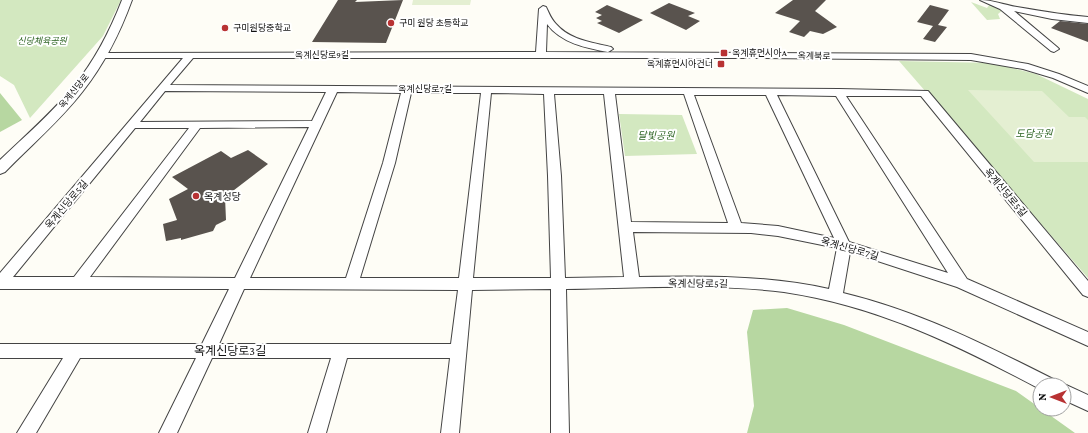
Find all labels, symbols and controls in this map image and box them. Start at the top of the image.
place label: 구미 원당 초등학교 [399,17,469,28]
marker: 구미 원당 초등학교 [386,18,396,28]
place label: 구미원당중학교 [233,22,291,33]
marker: 구미원당중학교 [220,23,230,33]
park label: 신당체육공원 [17,36,68,46]
marker: 옥계휴먼시아A [719,48,729,58]
place label: 옥계휴먼시아A [732,48,788,58]
street label: 옥계신당로9길 [295,50,349,60]
street label: 옥계북로 [797,51,831,61]
place label: 옥계휴먼시아건너 [647,59,713,69]
marker: 옥계휴먼시아건너 [716,59,726,69]
street label: 옥계신당로 [57,72,91,110]
street label: 옥계신당로7길 [398,84,452,94]
park label: 도담공원 [1016,128,1053,139]
park label: 달빛공원 [638,130,675,141]
street label: 옥계신당로5길 [982,166,1029,219]
street label: 옥계신당로5길 [43,178,90,231]
marker: 옥계성당 [191,191,201,201]
place label: 옥계성당 [204,191,241,202]
street label: 옥계신당로7길 [820,235,880,262]
street label: 옥계신당로5길 [668,277,728,290]
street label: 옥계신당로3길 [194,344,266,358]
north arrow [1032,377,1072,417]
text: N [1036,393,1048,401]

